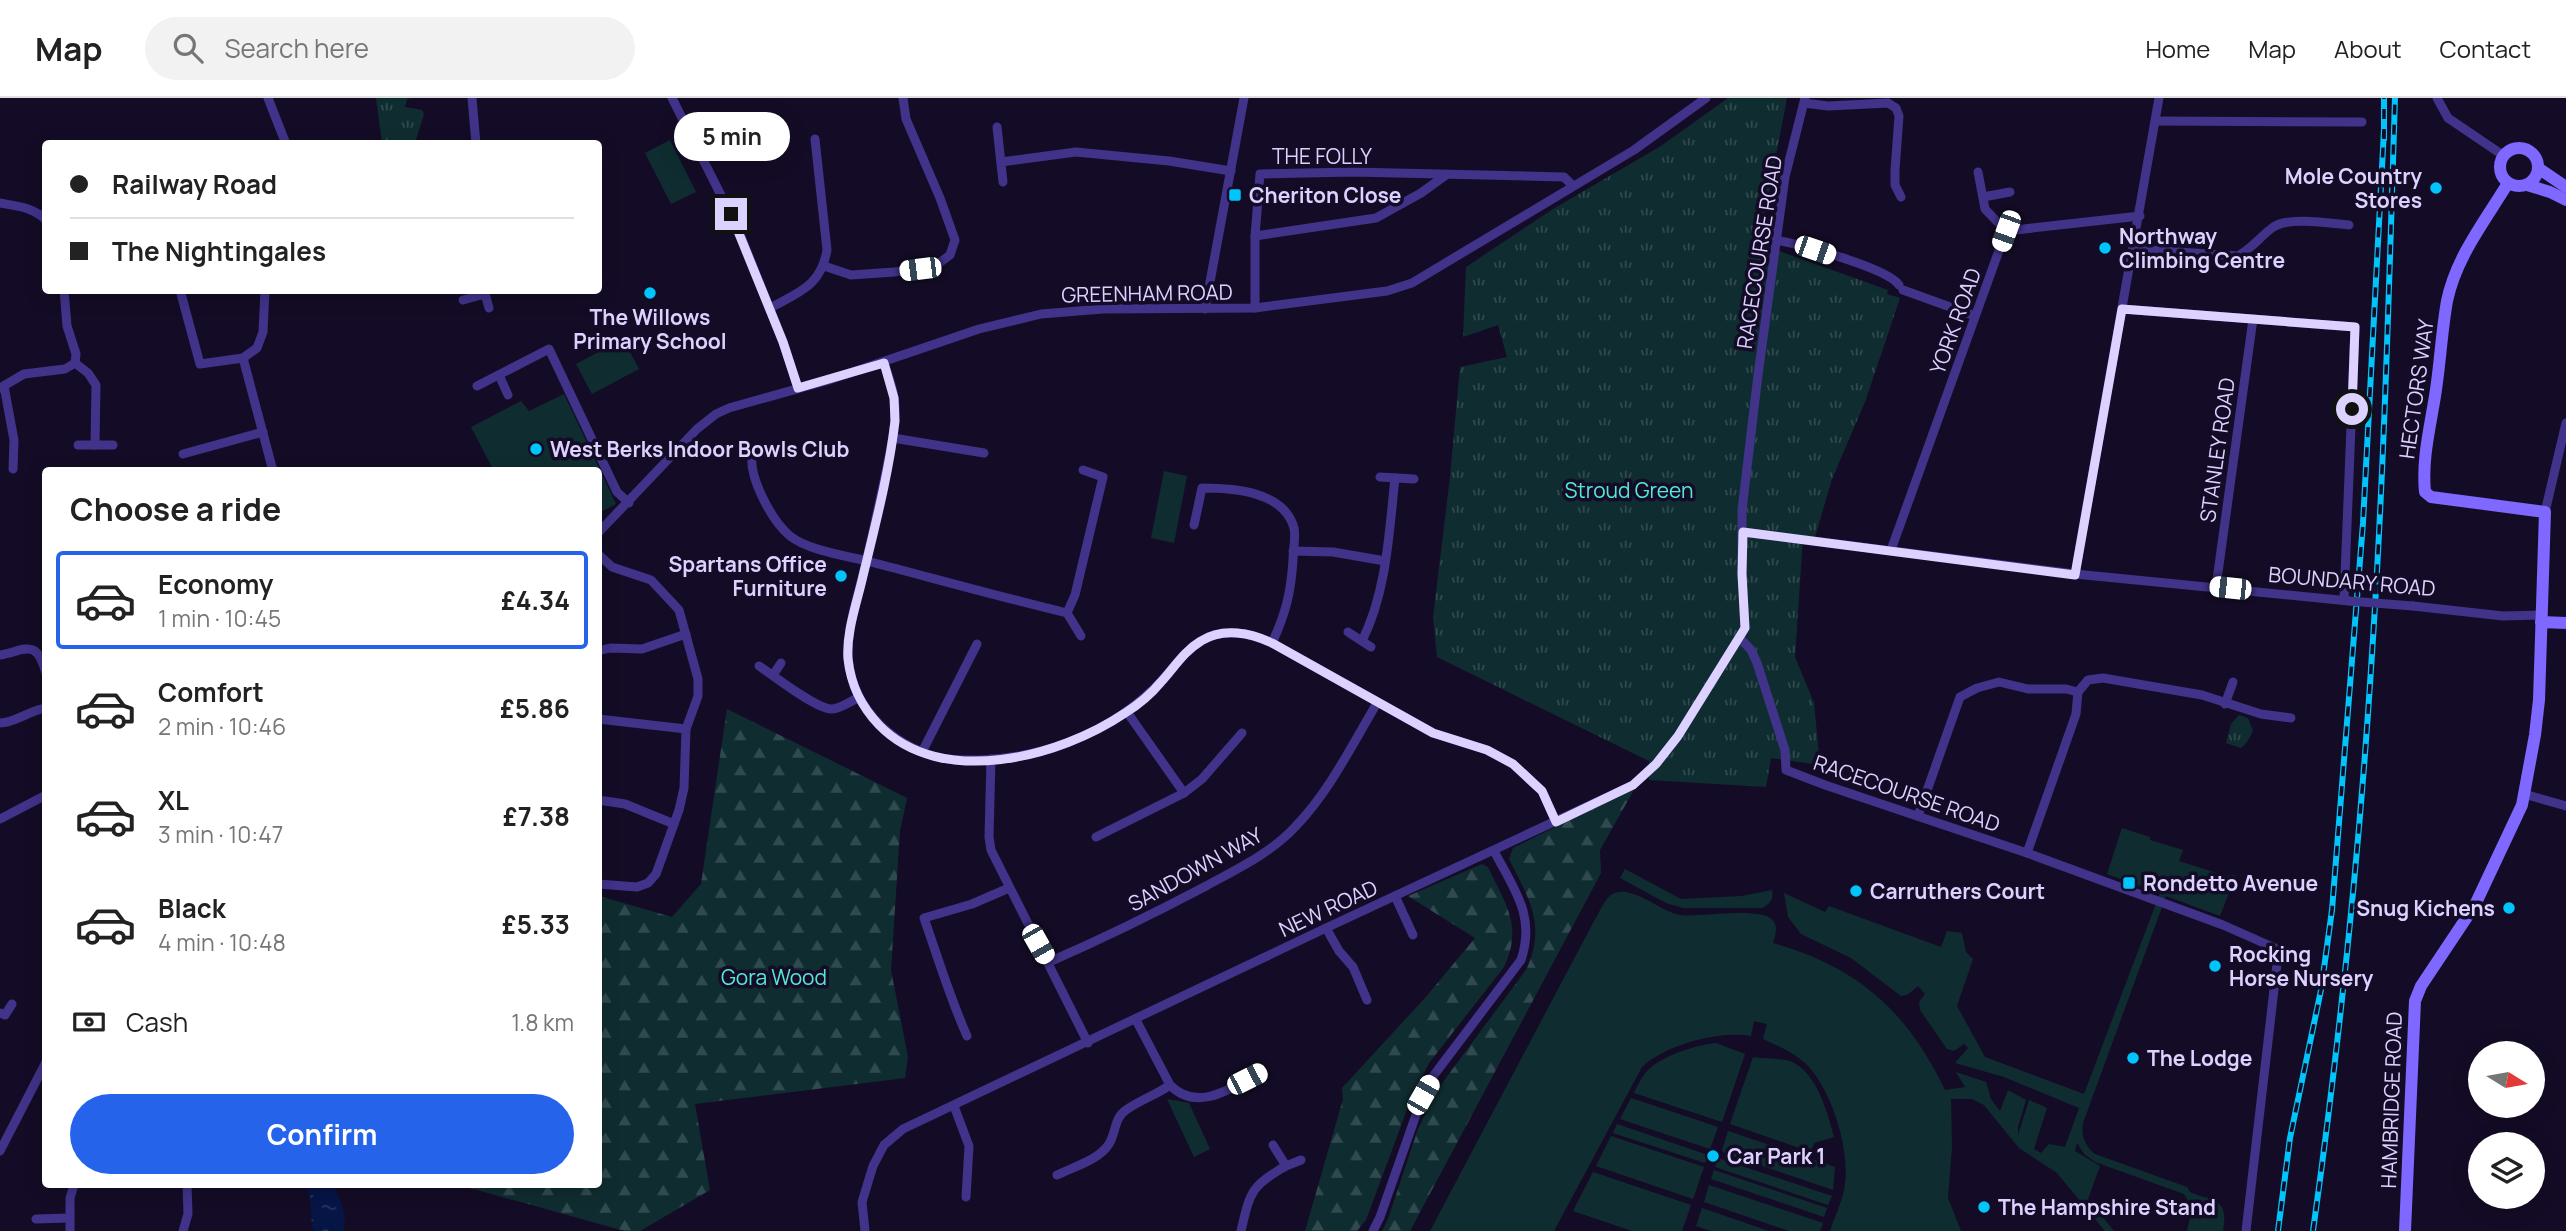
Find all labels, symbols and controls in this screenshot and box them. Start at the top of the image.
search box [145,17,635,80]
text: Map [35,26,103,71]
icon: search [169,29,207,67]
text: Search here [225,30,369,66]
text: Home [2145,32,2210,65]
text: Map [2248,32,2296,65]
text: About [2334,32,2402,65]
text: Contact [2440,32,2531,65]
callout: 5 min [673,113,789,162]
text: 5 min [702,120,762,152]
street label: THE FOLLY [1272,142,1372,170]
street label: RACECOURSE ROAD [1730,153,1788,351]
place label: Mole Country Stores [2285,162,2422,214]
text: Railway Road [112,166,277,202]
marker: Mole Country Stores [2428,180,2444,196]
place label: Cheriton Close [1249,181,1402,209]
marker: Cheriton Close [1227,187,1243,203]
route end [715,198,747,230]
car [1989,208,2024,254]
place label: Northway Climbing Centre [2119,222,2285,274]
text: The Nightingales [112,233,326,269]
car [1792,233,1839,267]
marker: Northway Climbing Centre [2097,240,2113,256]
car [898,256,943,282]
street label: YORK ROAD [1923,264,1987,378]
street label: GREENHAM ROAD [1061,278,1233,308]
marker: The Willows Primary School [642,285,658,301]
place label: The Willows Primary School [573,303,727,355]
street label: HECTORS WAY [2392,317,2440,461]
street label: STANLEY ROAD [2193,376,2241,524]
route start [2336,393,2368,425]
place label: West Berks Indoor Bowls Club [550,435,849,463]
marker: West Berks Indoor Bowls Club [528,441,544,457]
park label: Stroud Green [1564,476,1694,504]
text: Choose a ride [70,487,281,531]
place label: Spartans Office Furniture [669,550,827,602]
street label: BOUNDARY ROAD [2267,560,2437,602]
text: Economy [158,566,273,602]
marker: Spartans Office Furniture [833,568,849,584]
icon: car [74,569,137,632]
car [2209,575,2252,601]
text: £4.34 [501,582,570,618]
text: 1 min · 10:45 [158,602,281,634]
text: Comfort [158,674,264,710]
icon: car [74,677,137,740]
text: £5.86 [500,690,570,726]
text: 2 min · 10:46 [158,710,286,742]
street label: RACECOURSE ROAD [1810,748,2004,838]
text: XL [158,782,189,818]
icon: car [74,785,137,848]
text: £7.38 [503,798,570,834]
text: 3 min · 10:47 [158,818,283,850]
street label: SANDOWN WAY [1123,820,1267,917]
place label: Rondetto Avenue [2143,869,2318,897]
street label: NEW ROAD [1274,873,1382,943]
marker: Rondetto Avenue [2121,875,2137,891]
place label: Carruthers Court [1870,877,2045,905]
marker: Carruthers Court [1848,883,1864,899]
text: Black [158,890,226,926]
icon: car [74,893,137,956]
place label: Snug Kichens [2356,894,2495,922]
marker: Snug Kichens [2501,900,2517,916]
text: £5.33 [502,906,570,942]
car [1019,921,1058,967]
text: 4 min · 10:48 [158,926,286,958]
place label: Rocking Horse Nursery [2229,940,2374,992]
marker: Rocking Horse Nursery [2207,958,2223,974]
park label: Gora Wood [721,963,827,991]
icon: cash [70,1003,108,1041]
text: Cash [126,1004,188,1040]
text: 1.8 km [511,1006,574,1038]
street label: HAMBRIDGE ROAD [2374,1011,2408,1189]
north arrow [2468,1041,2544,1118]
map controls [2468,1041,2545,1209]
place label: The Lodge [2147,1044,2252,1072]
marker: The Lodge [2125,1050,2141,1066]
car [1224,1060,1271,1098]
car [1404,1072,1443,1118]
button: Confirm [70,1094,574,1174]
button: layers [2468,1132,2545,1209]
place label: Car Park 1 [1727,1142,1825,1170]
marker: Car Park 1 [1705,1148,1721,1164]
place label: The Hampshire Stand [1998,1193,2216,1221]
marker: The Hampshire Stand [1976,1199,1992,1215]

